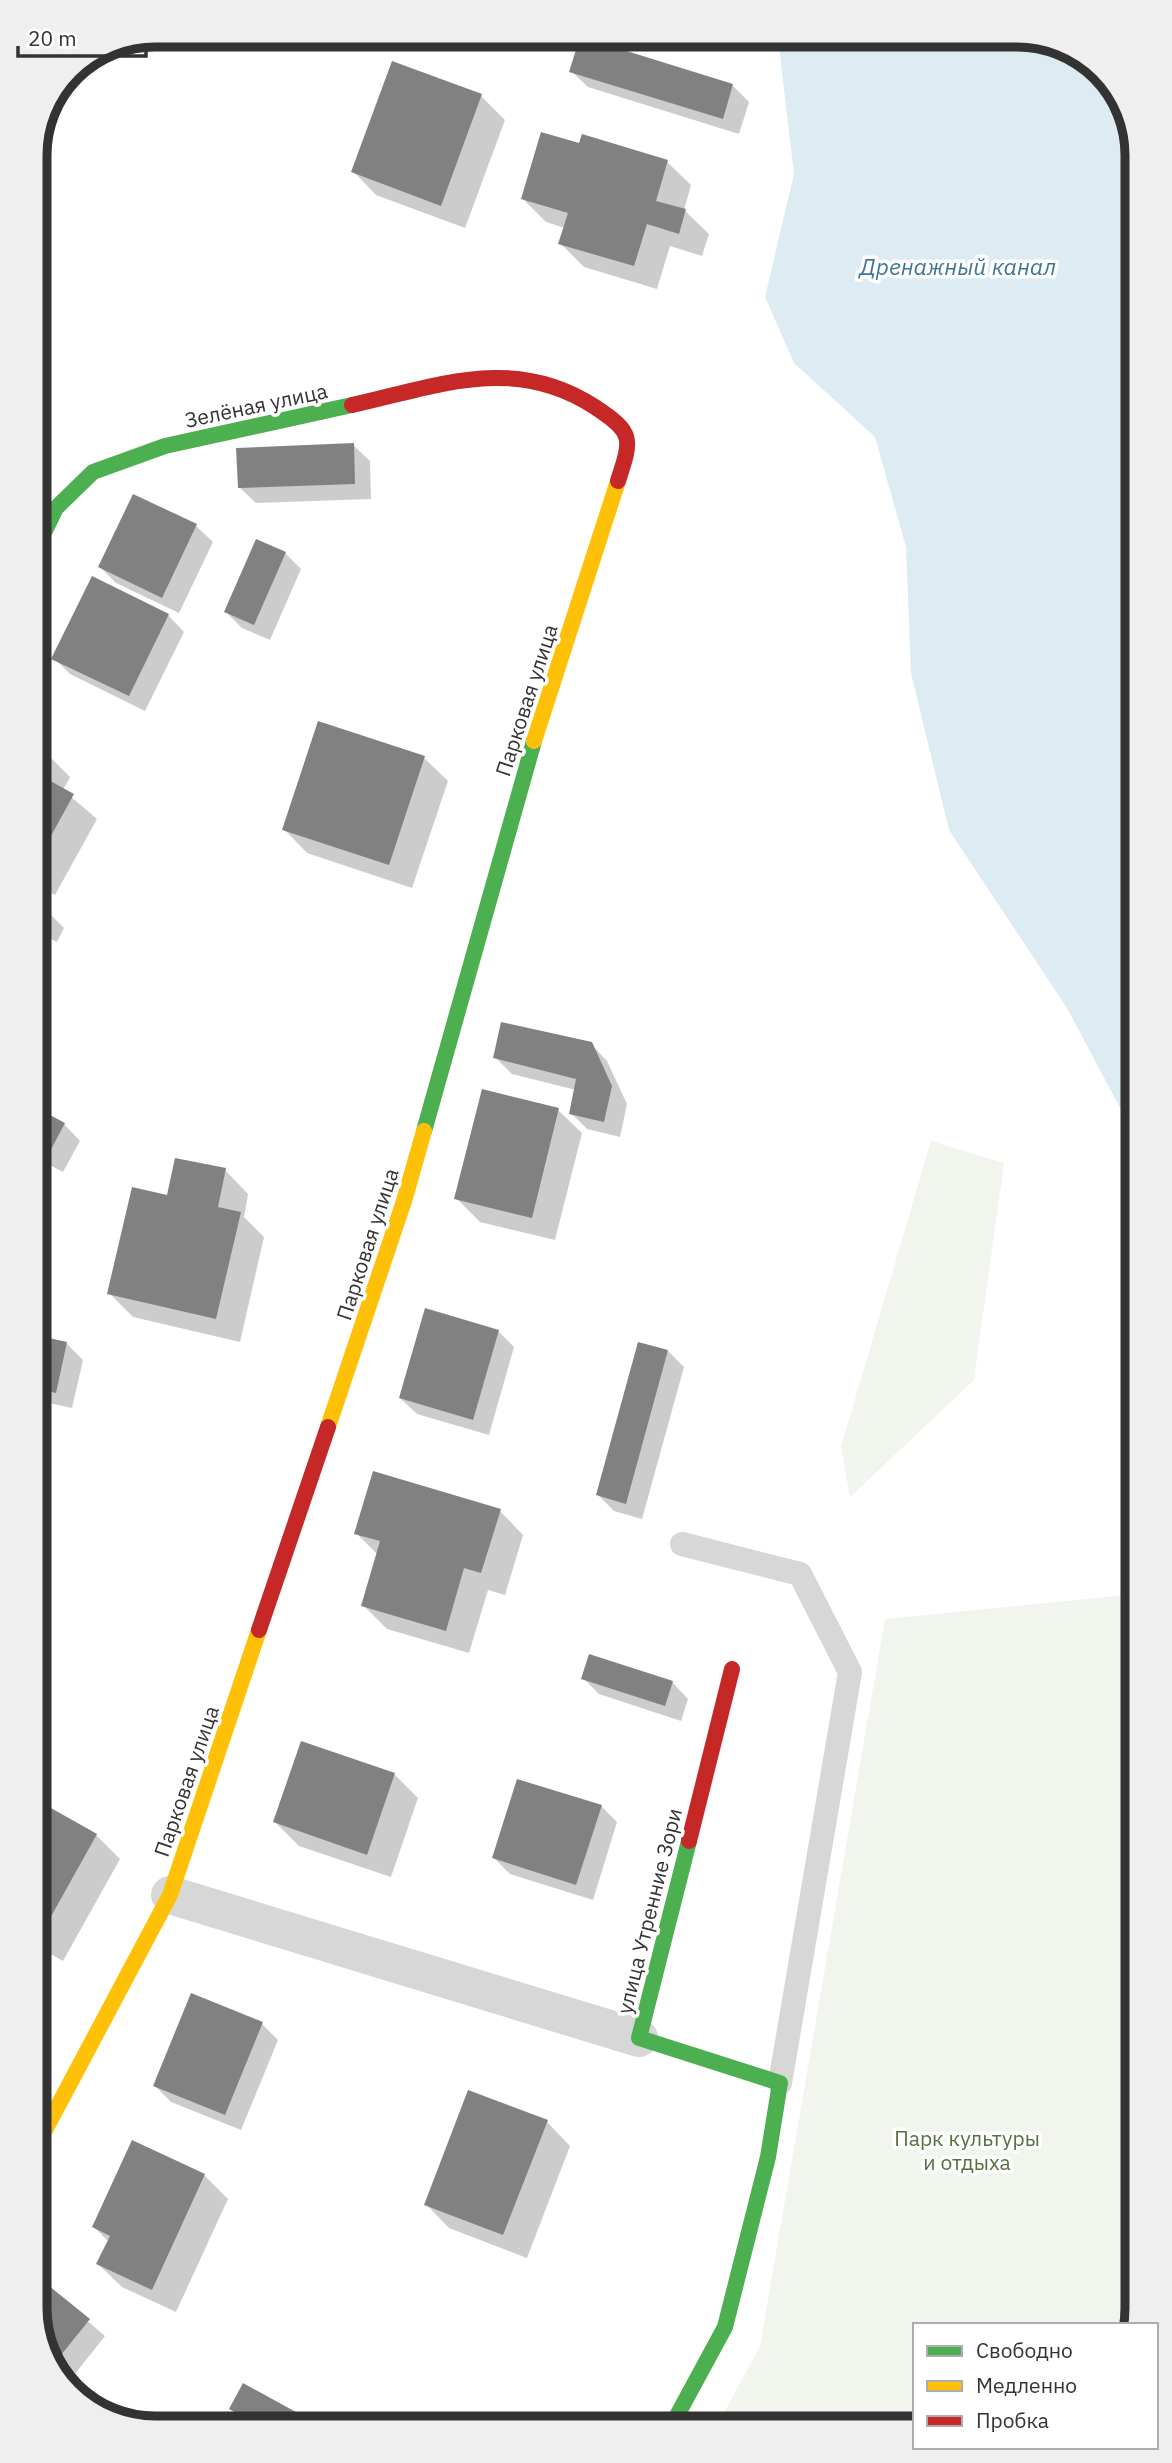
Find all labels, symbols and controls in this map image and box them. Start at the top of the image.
scale bar [18,14,145,58]
text: 20 m [28,24,77,52]
water label: Дренажный канал [858,251,1056,281]
street label: Зелёная улица [182,376,330,434]
street label: Парковая улица [488,620,564,780]
street label: Парковая улица [329,1164,405,1324]
street label: Парковая улица [147,1702,225,1860]
street label: улица Утренние Зори [610,1805,688,2017]
park label: Парк культуры и отдыха [894,2124,1040,2176]
legend [913,2323,1158,2449]
text: Свободно [976,2336,1073,2364]
text: Медленно [976,2371,1077,2399]
text: Пробка [976,2406,1049,2434]

